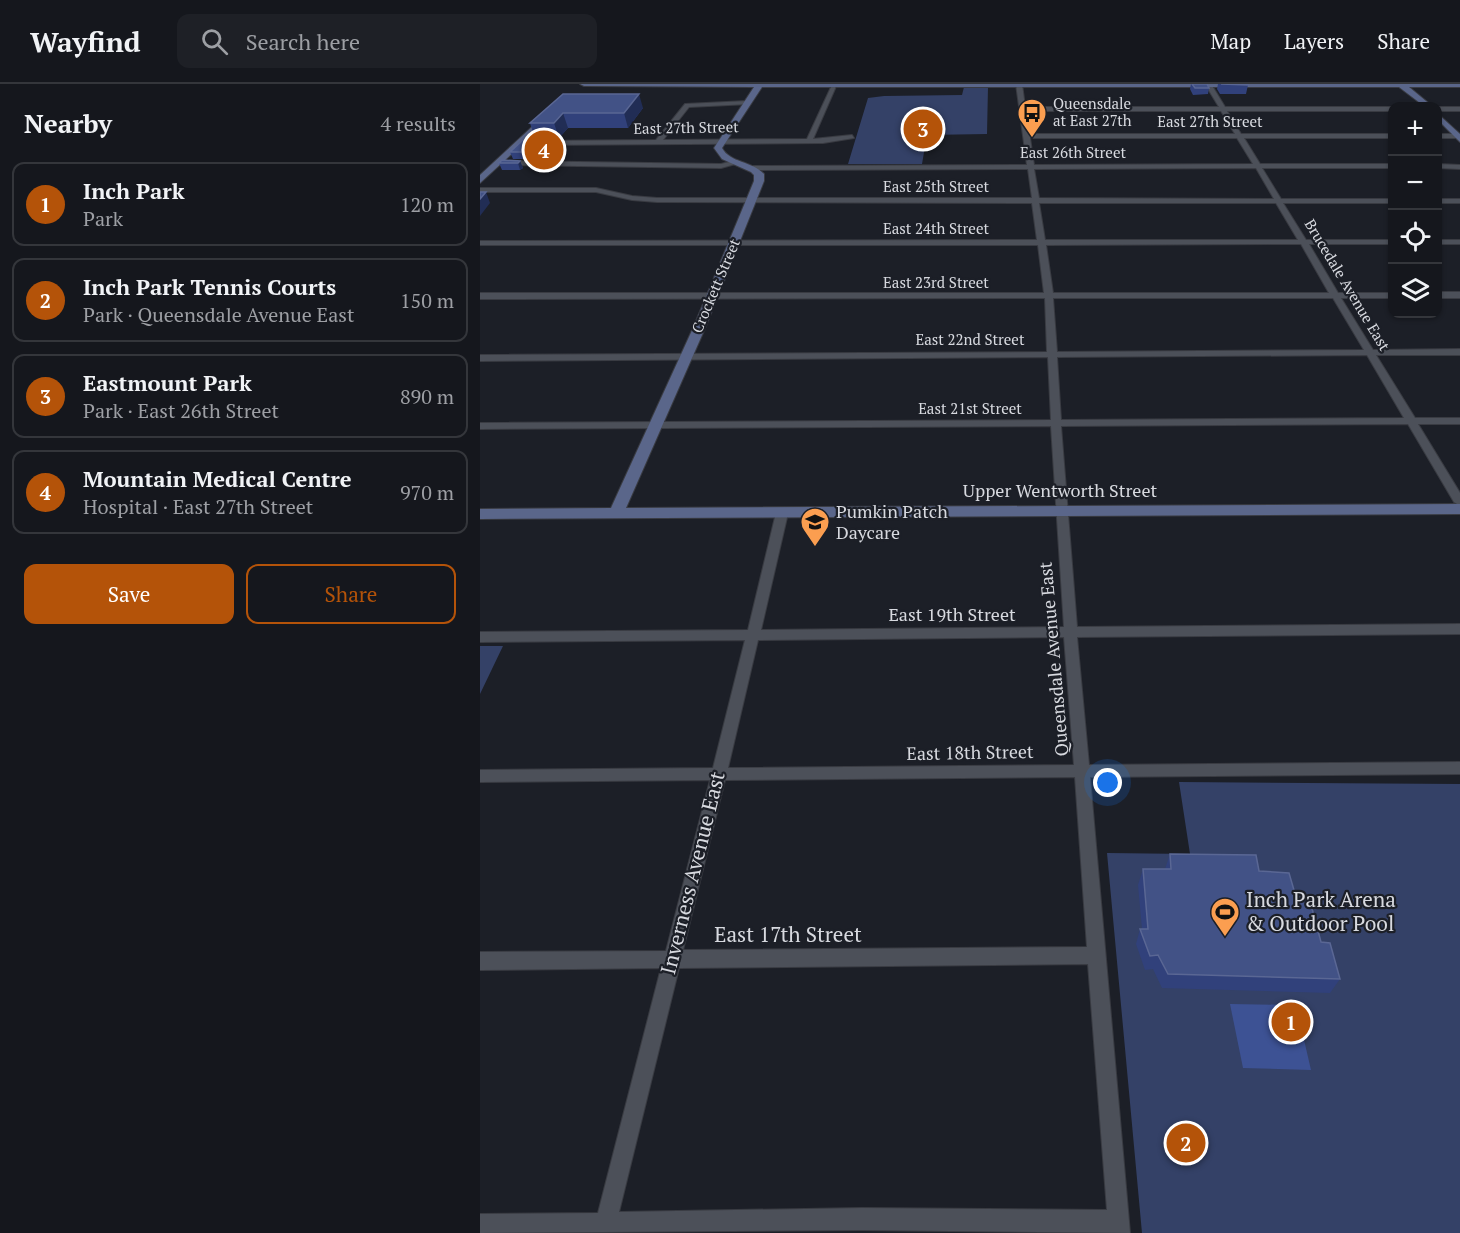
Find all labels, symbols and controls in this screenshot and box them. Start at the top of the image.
search box [177,14,597,68]
text: Wayfind [30,23,141,60]
icon: search [198,25,231,58]
text: Search here [246,27,360,56]
text: Map [1210,27,1251,55]
text: Layers [1284,27,1344,55]
text: Share [1377,27,1430,55]
place label: Queensdale at East 27th [1053,93,1132,130]
bus stop icon: Queensdale at East 27th [1016,97,1048,139]
map controls [1388,102,1442,318]
button: + [1388,102,1442,156]
text: Nearby [24,106,112,140]
pin: 3 [904,106,942,152]
text: 4 results [381,110,456,137]
street label: East 27th Street [1157,111,1263,131]
street label: East 27th Street [633,116,739,138]
pin: 4 [524,128,564,172]
street label: East 26th Street [1020,142,1126,162]
button: − [1388,156,1442,210]
text: Inch Park [83,176,185,205]
street label: East 25th Street [883,176,989,196]
text: 1 [40,191,51,218]
text: 120 m [400,191,454,218]
text: Park [83,205,123,232]
button: locate [1388,210,1442,264]
street label: Brucedale Avenue East [1301,215,1395,354]
street label: East 24th Street [883,218,989,238]
street label: Crockett Street [686,235,744,336]
button: layers [1388,264,1442,318]
text: Inch Park Tennis Courts [83,272,336,301]
street label: East 23rd Street [883,272,989,292]
text: 2 [40,287,51,314]
text: 150 m [400,287,454,314]
text: Park · Queensdale Avenue East [83,301,354,328]
street label: East 22nd Street [916,329,1025,349]
text: Eastmount Park [83,368,252,397]
text: 3 [40,383,51,410]
text: 890 m [400,383,454,410]
text: Park · East 26th Street [83,397,279,424]
street label: East 21st Street [918,398,1022,418]
text: Mountain Medical Centre [83,464,352,493]
street label: Upper Wentworth Street [963,478,1157,502]
text: 4 [40,479,51,506]
text: 970 m [400,479,454,506]
text: Hospital · East 27th Street [83,493,313,520]
place label: Pumkin Patch Daycare [836,499,948,544]
school or university icon: Pumkin Patch Daycare [799,506,831,548]
street label: Queensdale Avenue East [1033,561,1073,757]
button: Save [24,564,234,624]
button: Share [246,564,456,624]
street label: East 19th Street [888,602,1016,626]
street label: East 18th Street [906,739,1034,765]
street label: Inverness Avenue East [653,768,731,977]
your location [1093,768,1122,797]
place label: Inch Park Arena & Outdoor Pool [1246,885,1396,937]
sports icon: Inch Park Arena & Outdoor Pool [1209,896,1241,938]
street label: East 17th Street [714,920,862,948]
pin: 1 [1272,1000,1310,1044]
pin: 2 [1166,1120,1206,1166]

